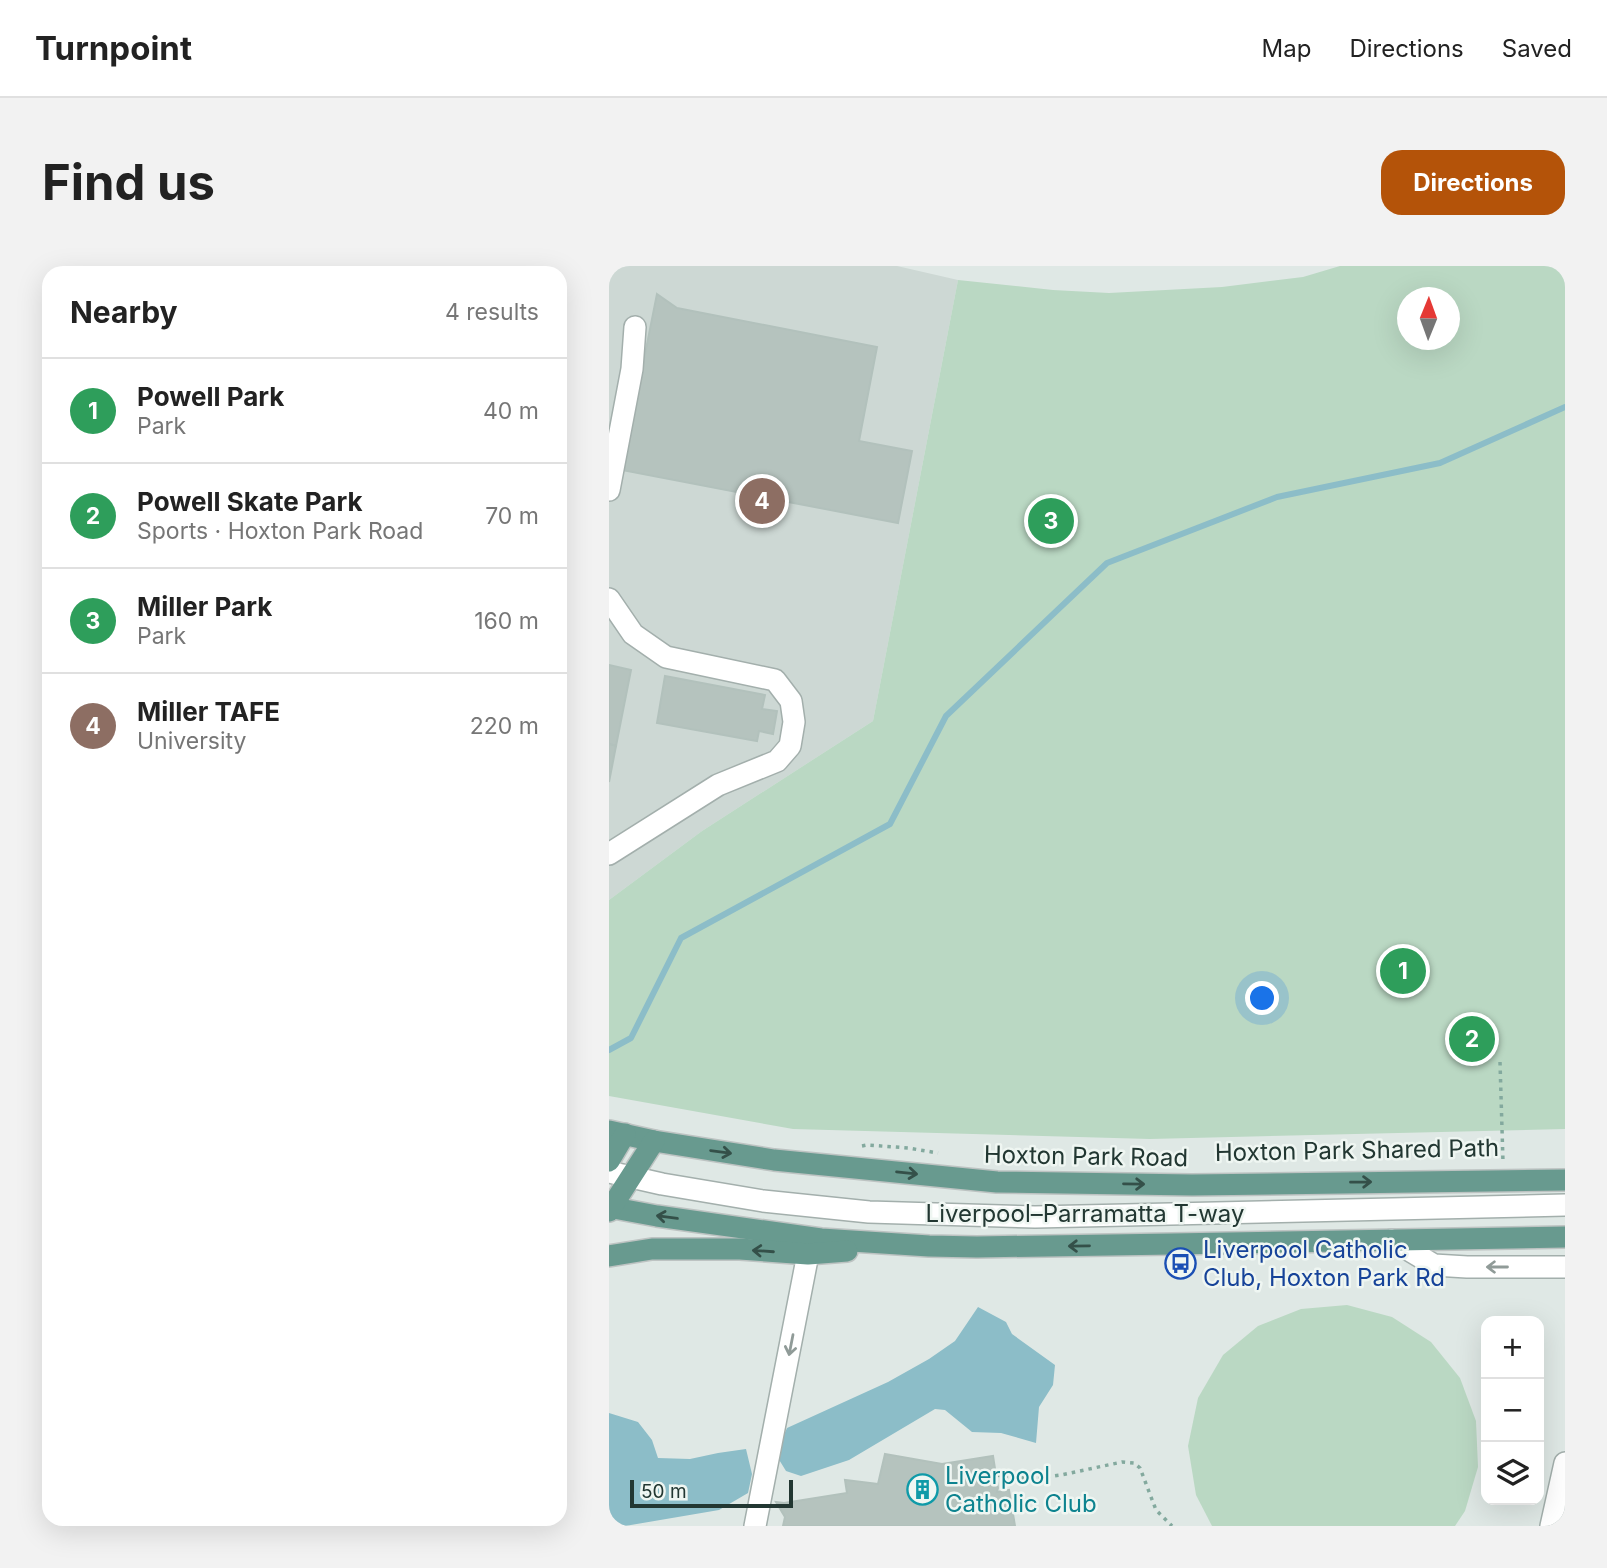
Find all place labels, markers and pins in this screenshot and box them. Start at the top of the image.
pin: 4 [739,475,785,527]
pin: 3 [1028,495,1074,547]
pin: 1 [1380,945,1426,997]
pin: 2 [1449,1013,1495,1065]
place label: Liverpool Catholic Club, Hoxton Park Rd [1203,1235,1445,1292]
bus stop icon: Liverpool Catholic Club, Hoxton Park Rd [1163,1246,1197,1280]
place label: Liverpool Catholic Club [945,1461,1097,1518]
building icon: Liverpool Catholic Club [905,1472,939,1506]

